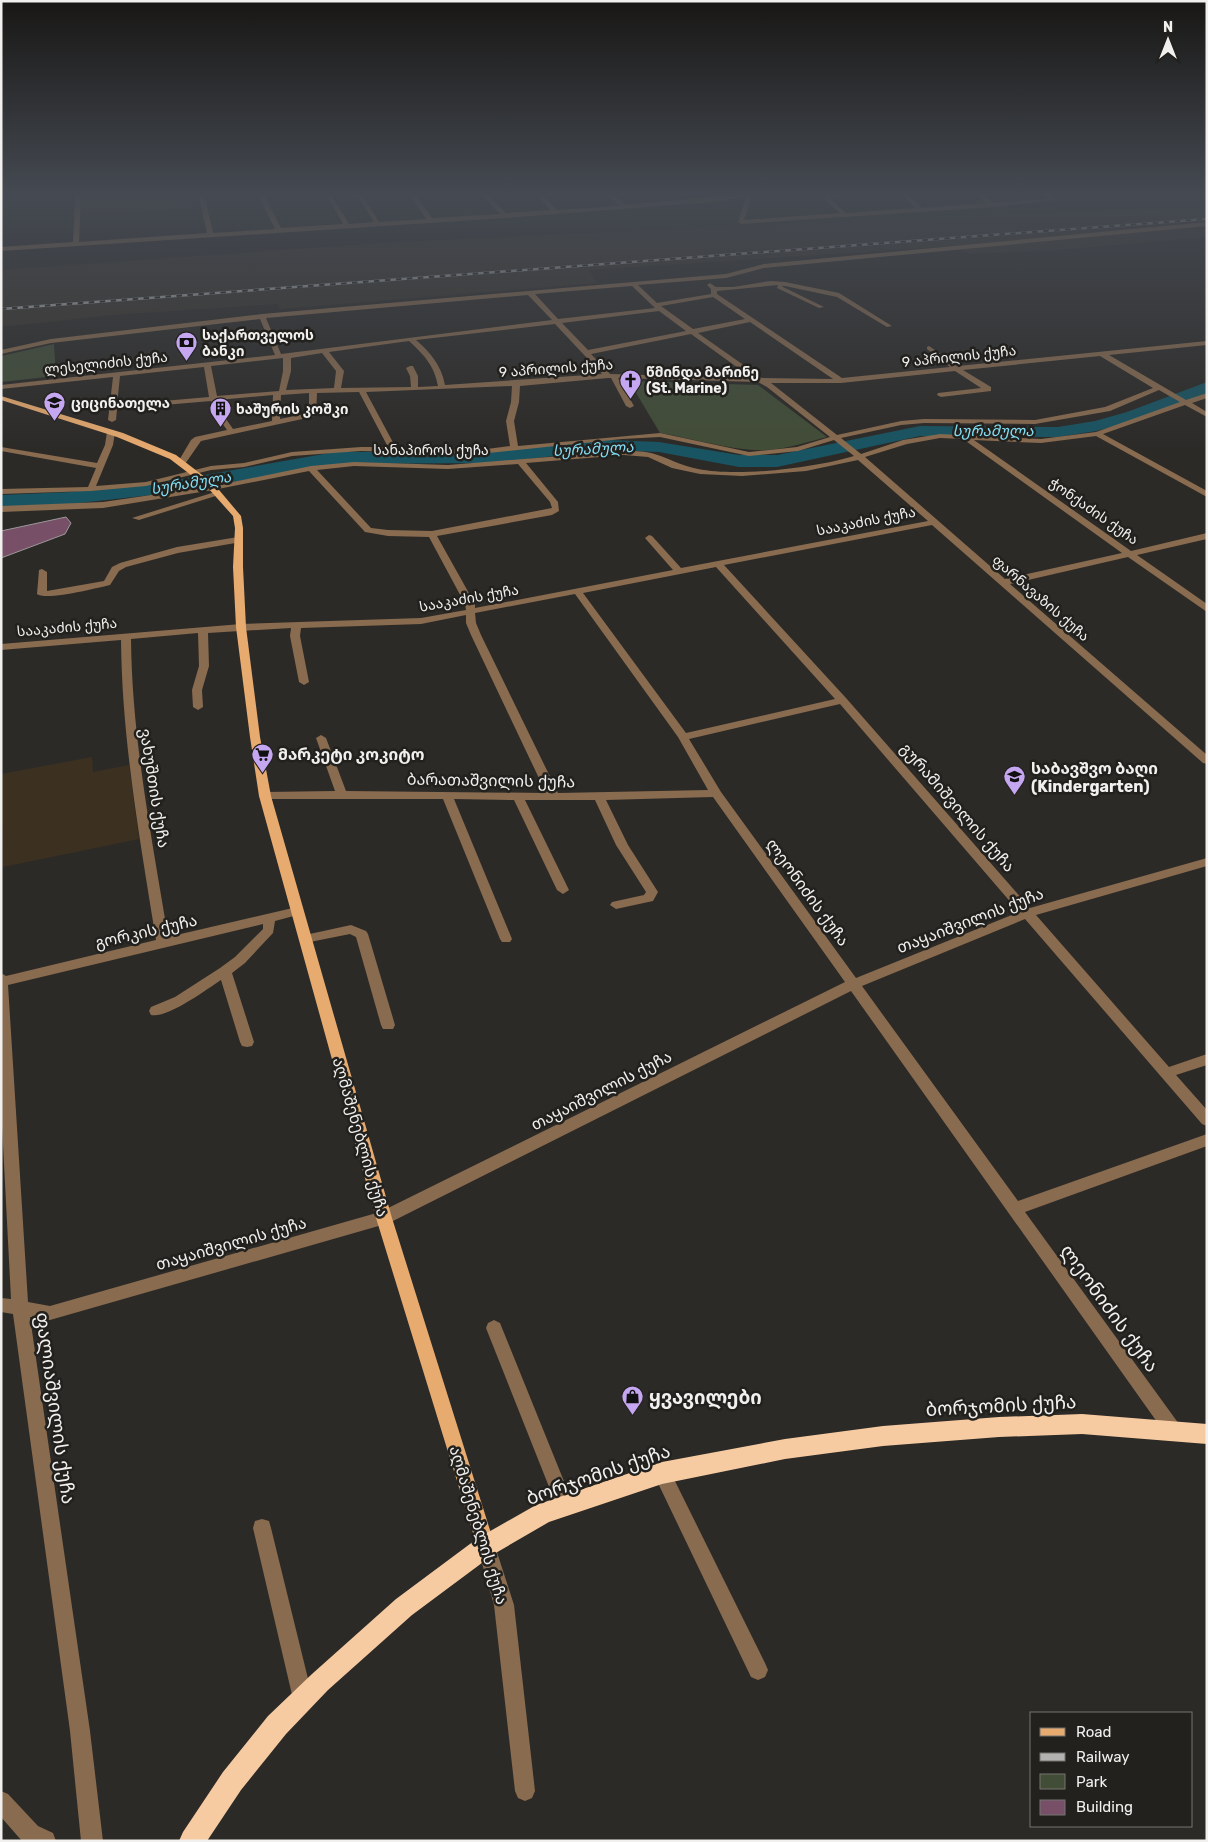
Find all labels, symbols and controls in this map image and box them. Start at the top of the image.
north arrow [1143,15,1193,65]
text: N [1163,19,1173,36]
place label: საქართველოს ბანკი [202,327,314,360]
bank icon: საქართველოს ბანკი [174,331,198,362]
street label: 9 აპრილის ქუჩა [901,342,1017,371]
street label: ლესელიძის ქუჩა [43,349,169,378]
street label: 9 აპრილის ქუჩა [498,356,614,381]
place label: წმინდა მარინე (St. Marine) [646,364,759,397]
church icon: წმინდა მარინე (St. Marine) [618,368,642,399]
school or university icon: ციცინათელა [43,391,67,422]
place label: ციცინათელა [71,395,170,412]
building icon: ხაშურის კოშკი [208,397,232,428]
place label: ხაშურის კოშკი [236,401,349,418]
water label: სურამულა [953,422,1034,440]
water label: სურამულა [552,438,635,460]
street label: სანაპიროს ქუჩა [373,442,489,459]
water label: სურამულა [150,468,233,498]
street label: ჭონქაძის ქუჩა [1046,474,1141,548]
street label: სააკაძის ქუჩა [815,504,917,539]
street label: ფარნავაზის ქუჩა [989,552,1093,645]
street label: სააკაძის ქუჩა [418,581,520,616]
street label: სააკაძის ქუჩა [16,615,118,640]
street label: ვახუშთის ქუჩა [136,727,173,849]
street label: გურამიშვილის ქუჩა [896,739,1019,876]
supermarket icon: მარკეტი კოკიტო [250,742,274,773]
place label: მარკეტი კოკიტო [278,745,424,764]
place label: საბავშვო ბაღი (Kindergarten) [1031,759,1158,796]
school or university icon: საბავშვო ბაღი (Kindergarten) [1003,765,1027,796]
street label: ბარათაშვილის ქუჩა [407,770,575,792]
street label: ლეონიძის ქუჩა [761,835,853,950]
street label: თაყაიშვილის ქუჩა [894,884,1047,958]
street label: გორკის ქუჩა [93,911,199,952]
street label: თაყაიშვილის ქუჩა [528,1047,675,1135]
street label: აღმაშენებლის ქუჩა [328,1055,392,1219]
street label: თაყაიშვილის ქუჩა [154,1213,309,1275]
street label: ლეონიძის ქუჩა [1055,1240,1164,1377]
street label: ფალიაშვილის ქუჩა [30,1311,80,1506]
shop icon: ყვავილები [621,1385,645,1416]
place label: ყვავილები [649,1386,762,1409]
street label: ბორჯომის ქუჩა [925,1390,1077,1421]
street label: ბორჯომის ქუჩა [523,1439,673,1510]
street label: აღმაშენებლის ქუჩა [444,1444,512,1607]
legend [1030,1712,1193,1827]
text: Road [1076,1723,1112,1741]
text: Railway [1076,1748,1130,1766]
text: Park [1076,1773,1107,1791]
text: Building [1076,1798,1133,1816]

